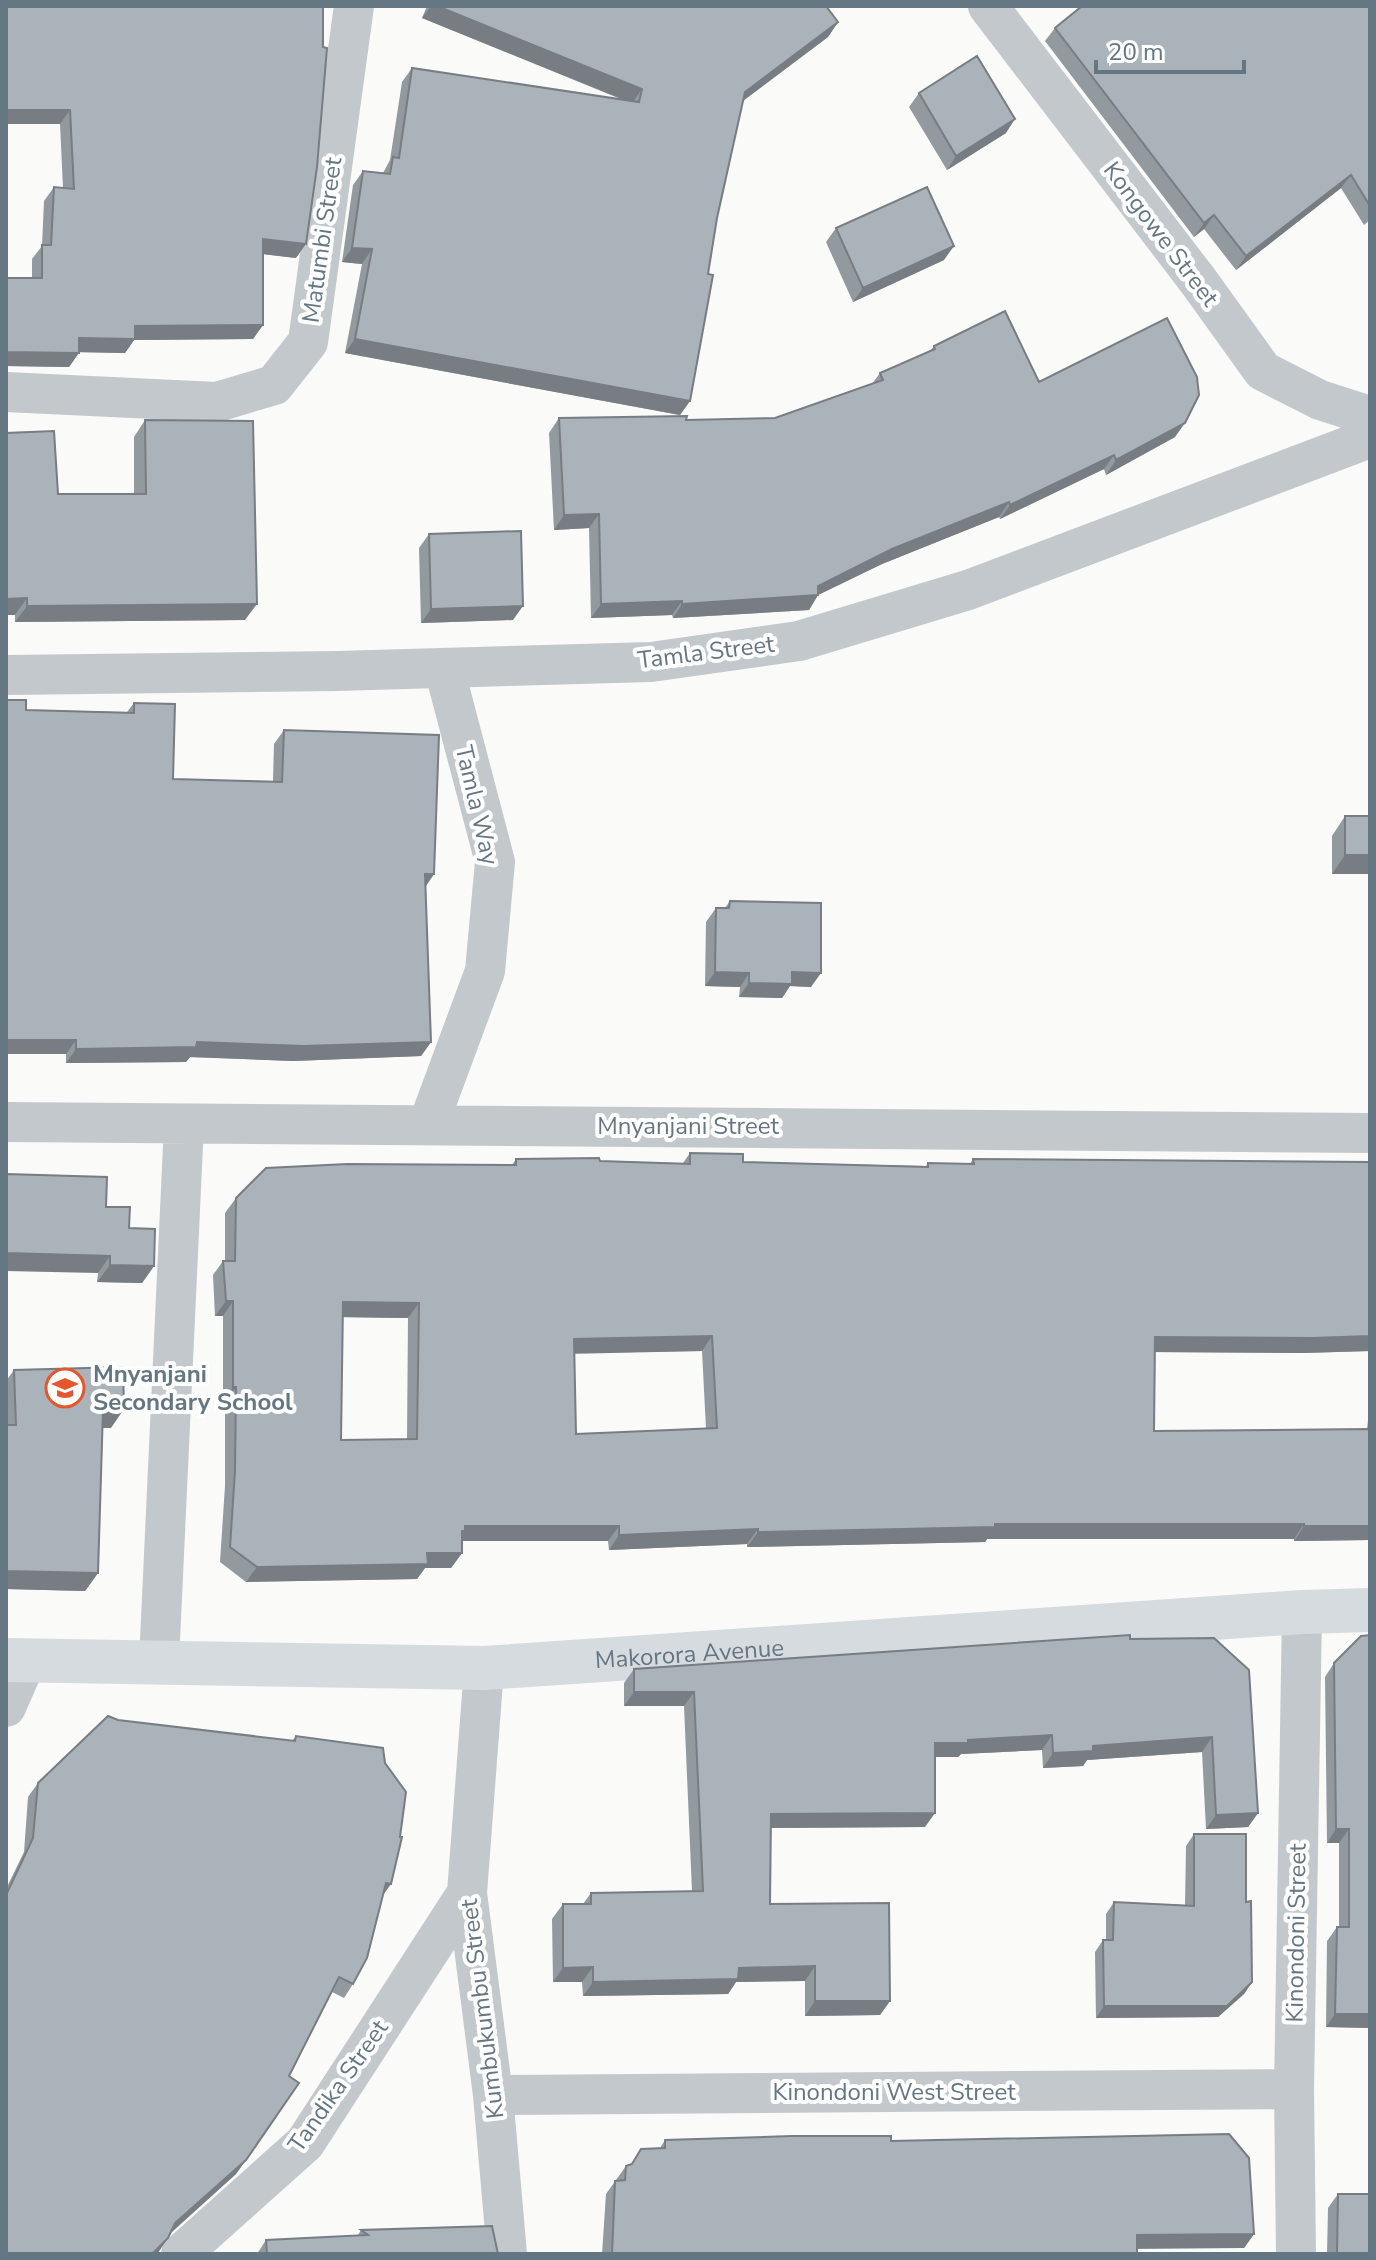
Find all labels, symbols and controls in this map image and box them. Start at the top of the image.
scale bar [1096,24,1244,74]
text: 20 m [1108,36,1164,68]
street label: Matumbi Street [295,155,350,325]
street label: Kongowe Street [1096,155,1226,313]
street label: Tamla Street [636,628,777,676]
street label: Tamla Way [448,742,506,869]
street label: Mnyanjani Street [597,1110,779,1142]
place label: Mnyanjani Secondary School [93,1358,293,1418]
school or university icon: Mnyanjani Secondary School [44,1367,86,1409]
street label: Makorora Avenue [594,1632,785,1676]
street label: Kinondoni Street [1278,1842,1314,2023]
street label: Kumbukumbu Street [453,1897,511,2121]
street label: Tandika Street [281,2013,396,2159]
street label: Kinondoni West Street [772,2076,1016,2108]

